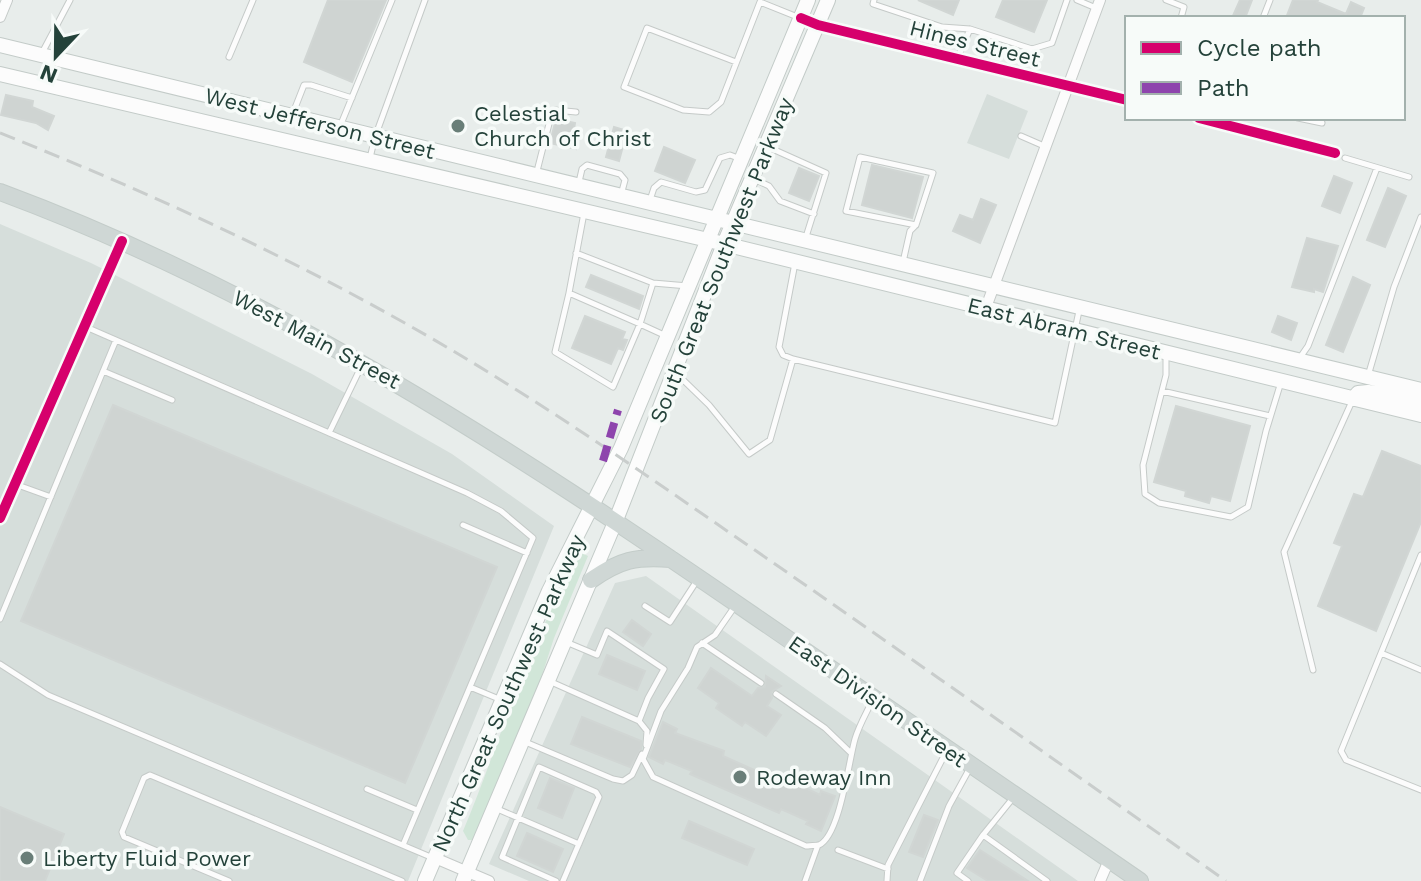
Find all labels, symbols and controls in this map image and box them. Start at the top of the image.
street label: Hines Street [907,15,1043,72]
north arrow [16,16,96,96]
legend [1125,16,1405,120]
text: Cycle path [1197,34,1322,62]
text: N [36,59,61,89]
text: Path [1197,74,1250,102]
street label: West Jefferson Street [202,83,437,164]
street label: South Great Southwest Parkway [645,93,799,426]
place label: Celestial Church of Christ [474,101,651,151]
marker: Celestial Church of Christ [449,117,467,135]
street label: West Main Street [229,285,405,394]
street label: East Abram Street [965,292,1163,365]
street label: North Great Southwest Parkway [427,530,590,856]
street label: East Division Street [784,630,972,772]
place label: Rodeway Inn [756,765,892,790]
marker: Rodeway Inn [731,768,749,786]
place label: Liberty Fluid Power [43,846,251,871]
marker: Liberty Fluid Power [18,849,36,867]

